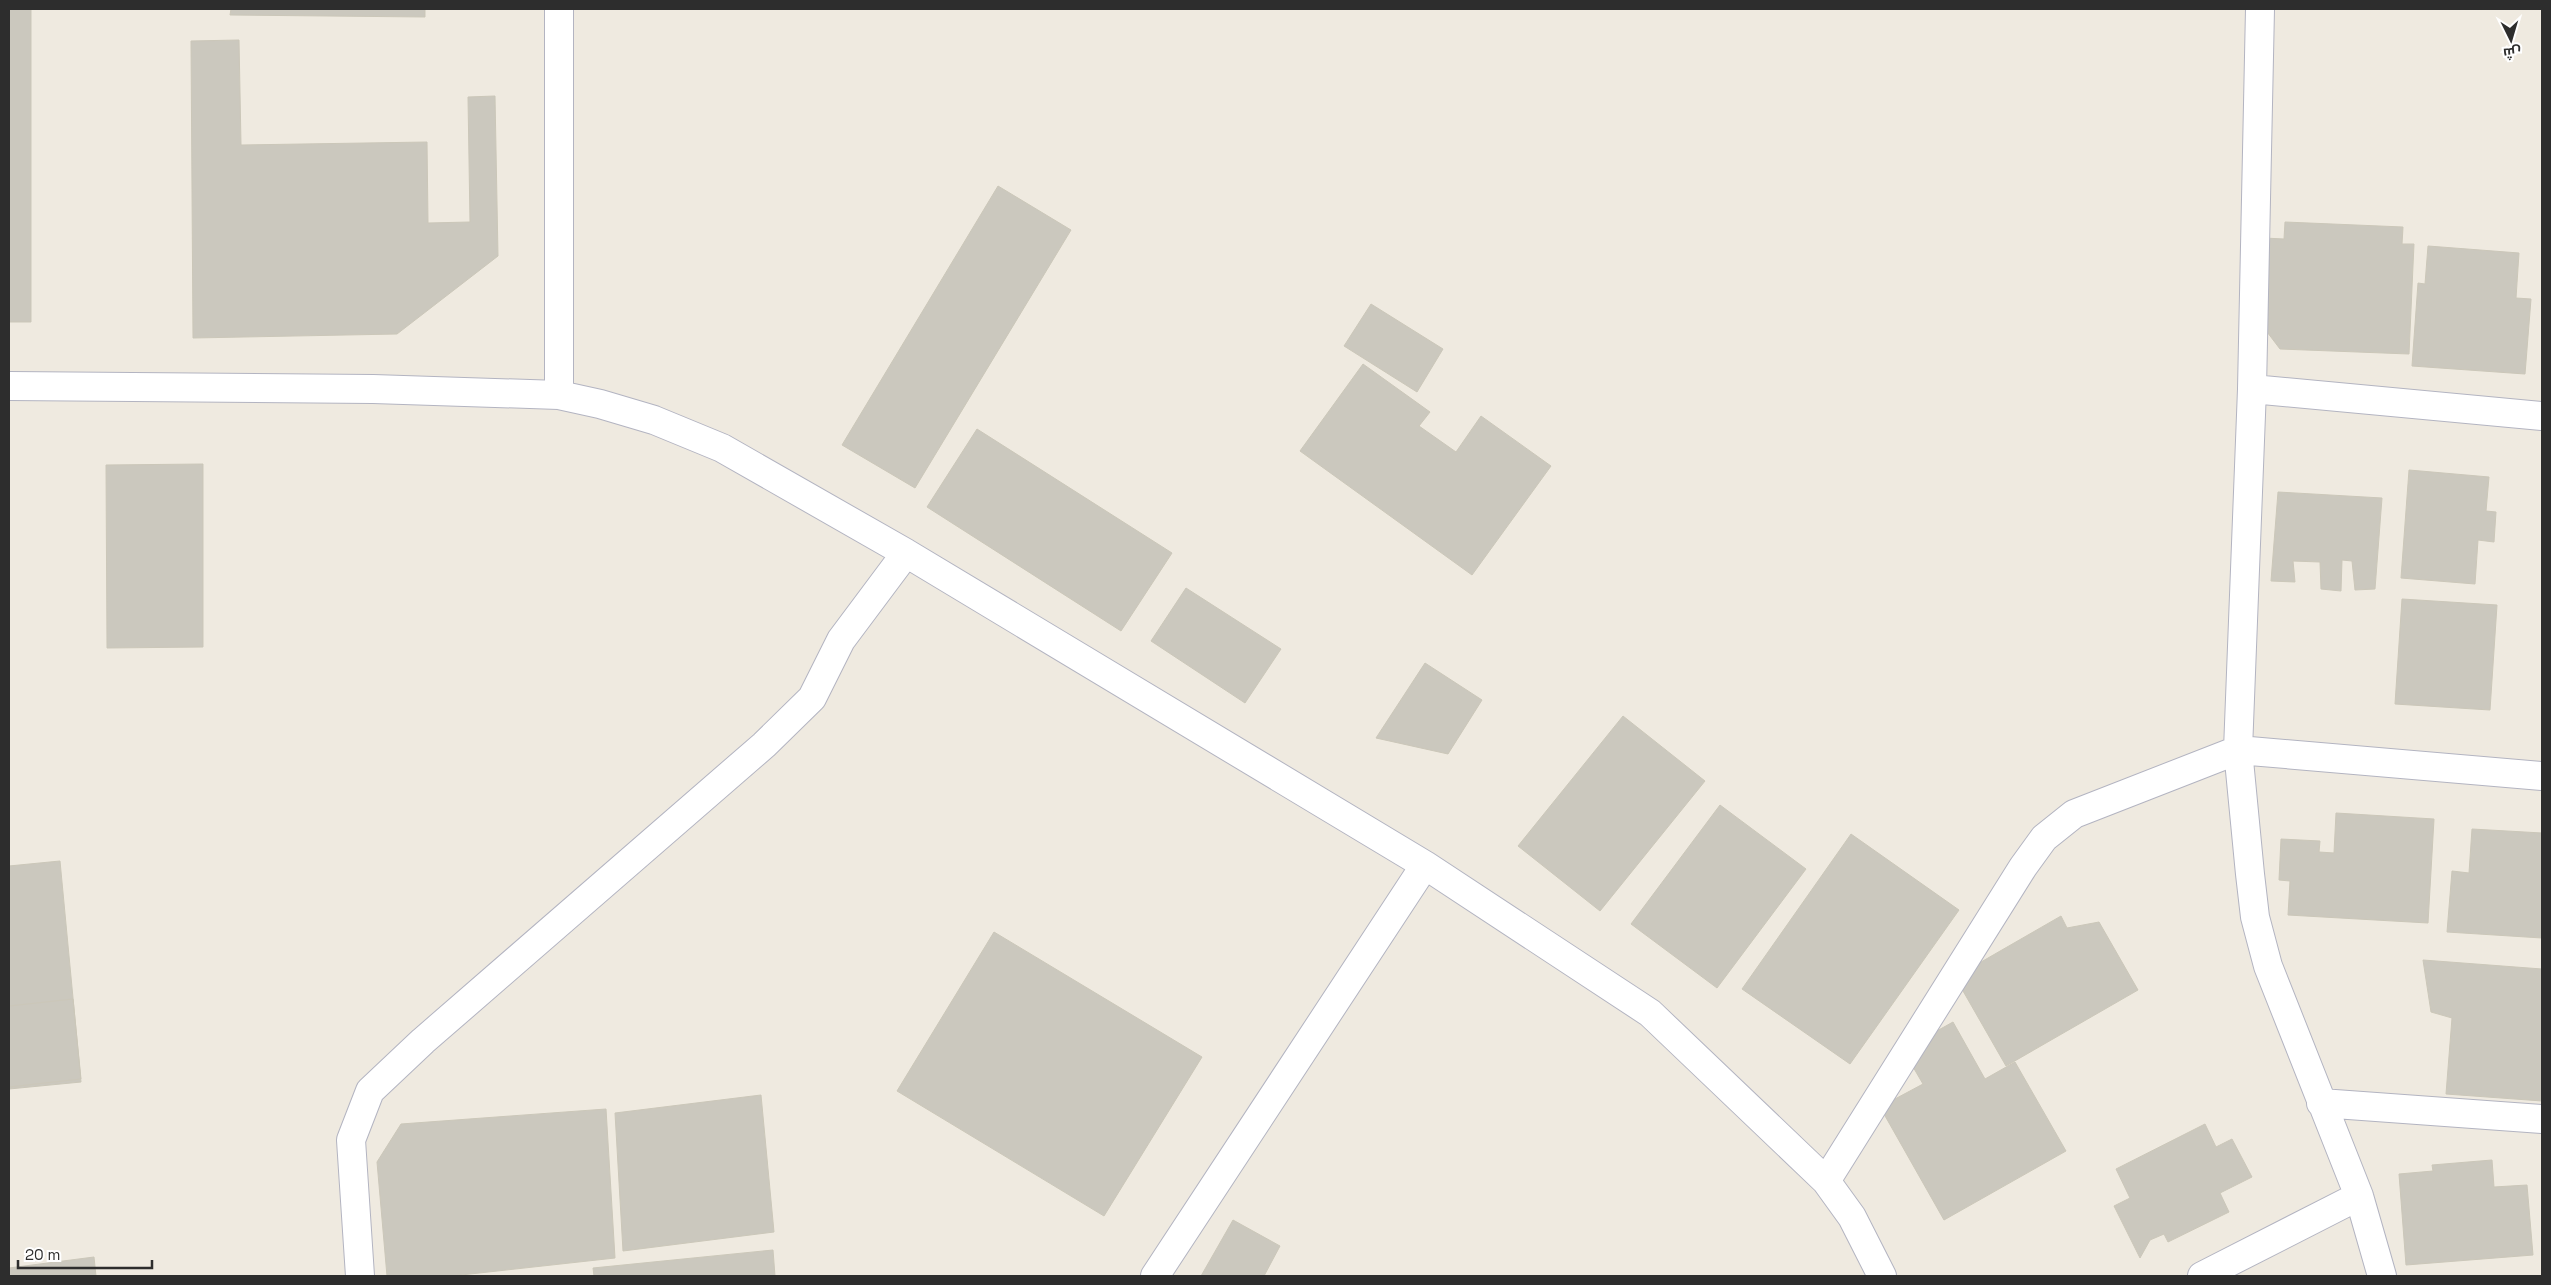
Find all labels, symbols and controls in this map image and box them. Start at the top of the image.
north arrow [2486,15,2536,65]
text: ش [2502,43,2522,63]
scale bar [18,1238,151,1270]
text: 20 m [25,1245,60,1264]

